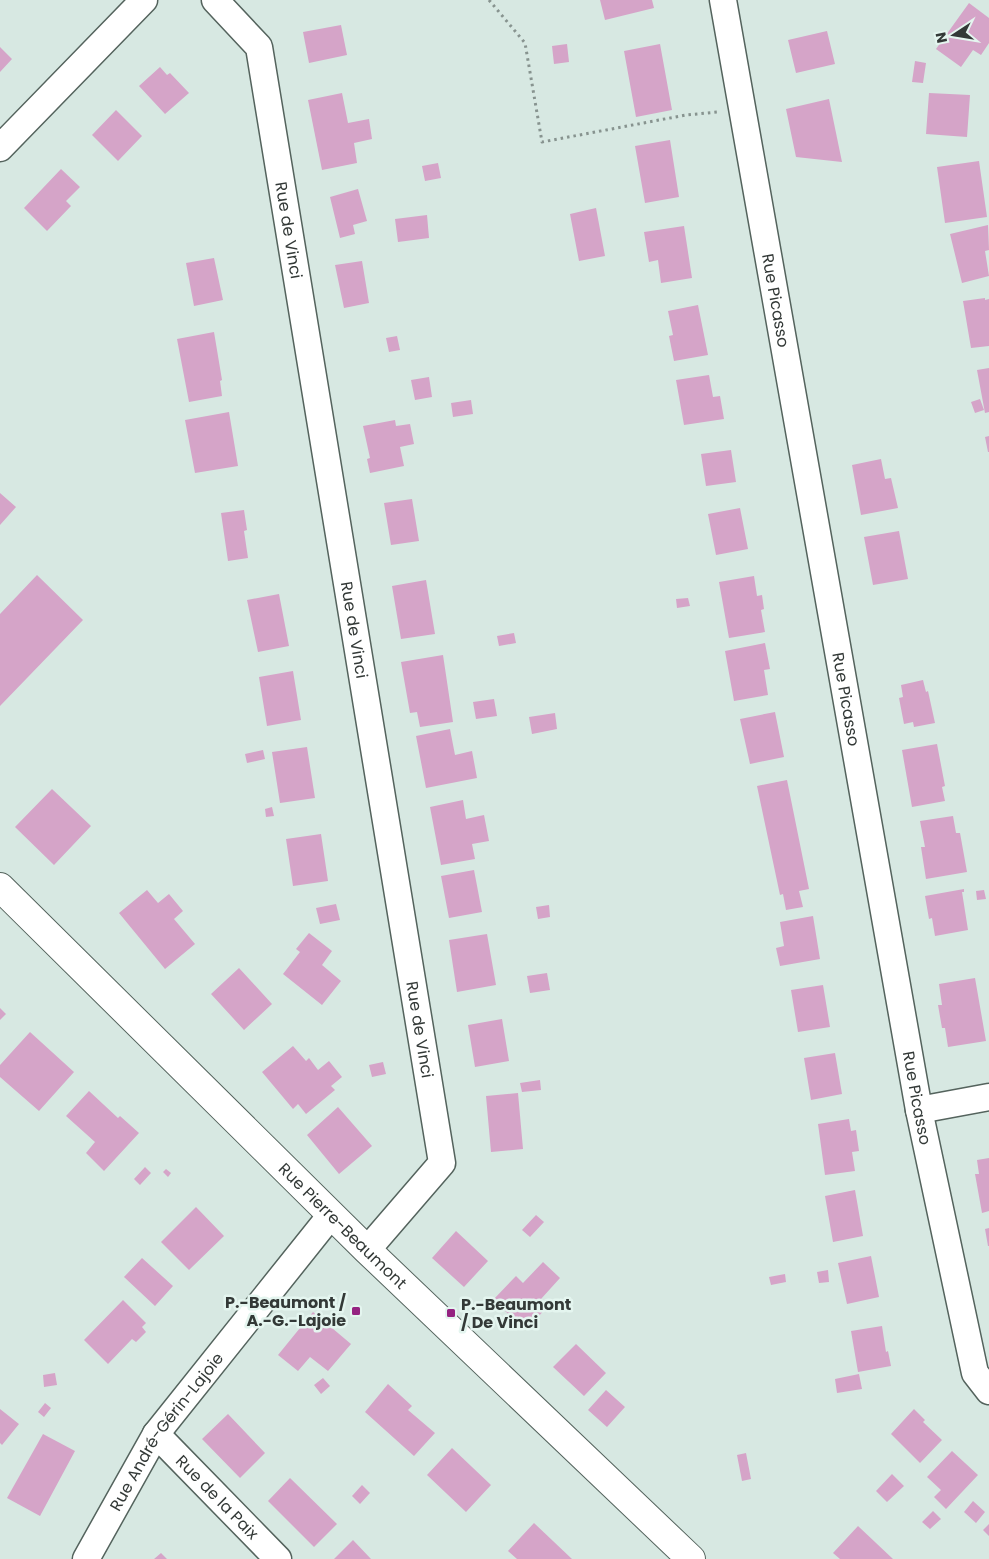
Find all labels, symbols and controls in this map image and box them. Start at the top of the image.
north arrow [929,10,979,60]
text: N [930,30,952,45]
street label: Rue de Vinci [270,180,308,280]
street label: Rue Picasso [756,252,796,349]
street label: Rue de Vinci [335,580,374,680]
street label: Rue Picasso [827,650,866,748]
street label: Rue de Vinci [401,979,439,1080]
street label: Rue Picasso [897,1049,938,1147]
street label: Rue Pierre-Beaumont [274,1157,412,1294]
place label: P.-Beaumont / A.-G.-Lajoie [225,1291,347,1332]
place label: P.-Beaumont / De Vinci [461,1293,571,1334]
marker: P.-Beaumont / A.-G.-Lajoie [350,1305,362,1317]
marker: P.-Beaumont / De Vinci [445,1307,457,1319]
street label: Rue André-Gérin-Lajoie [104,1347,229,1515]
street label: Rue de la Paix [171,1450,264,1545]

